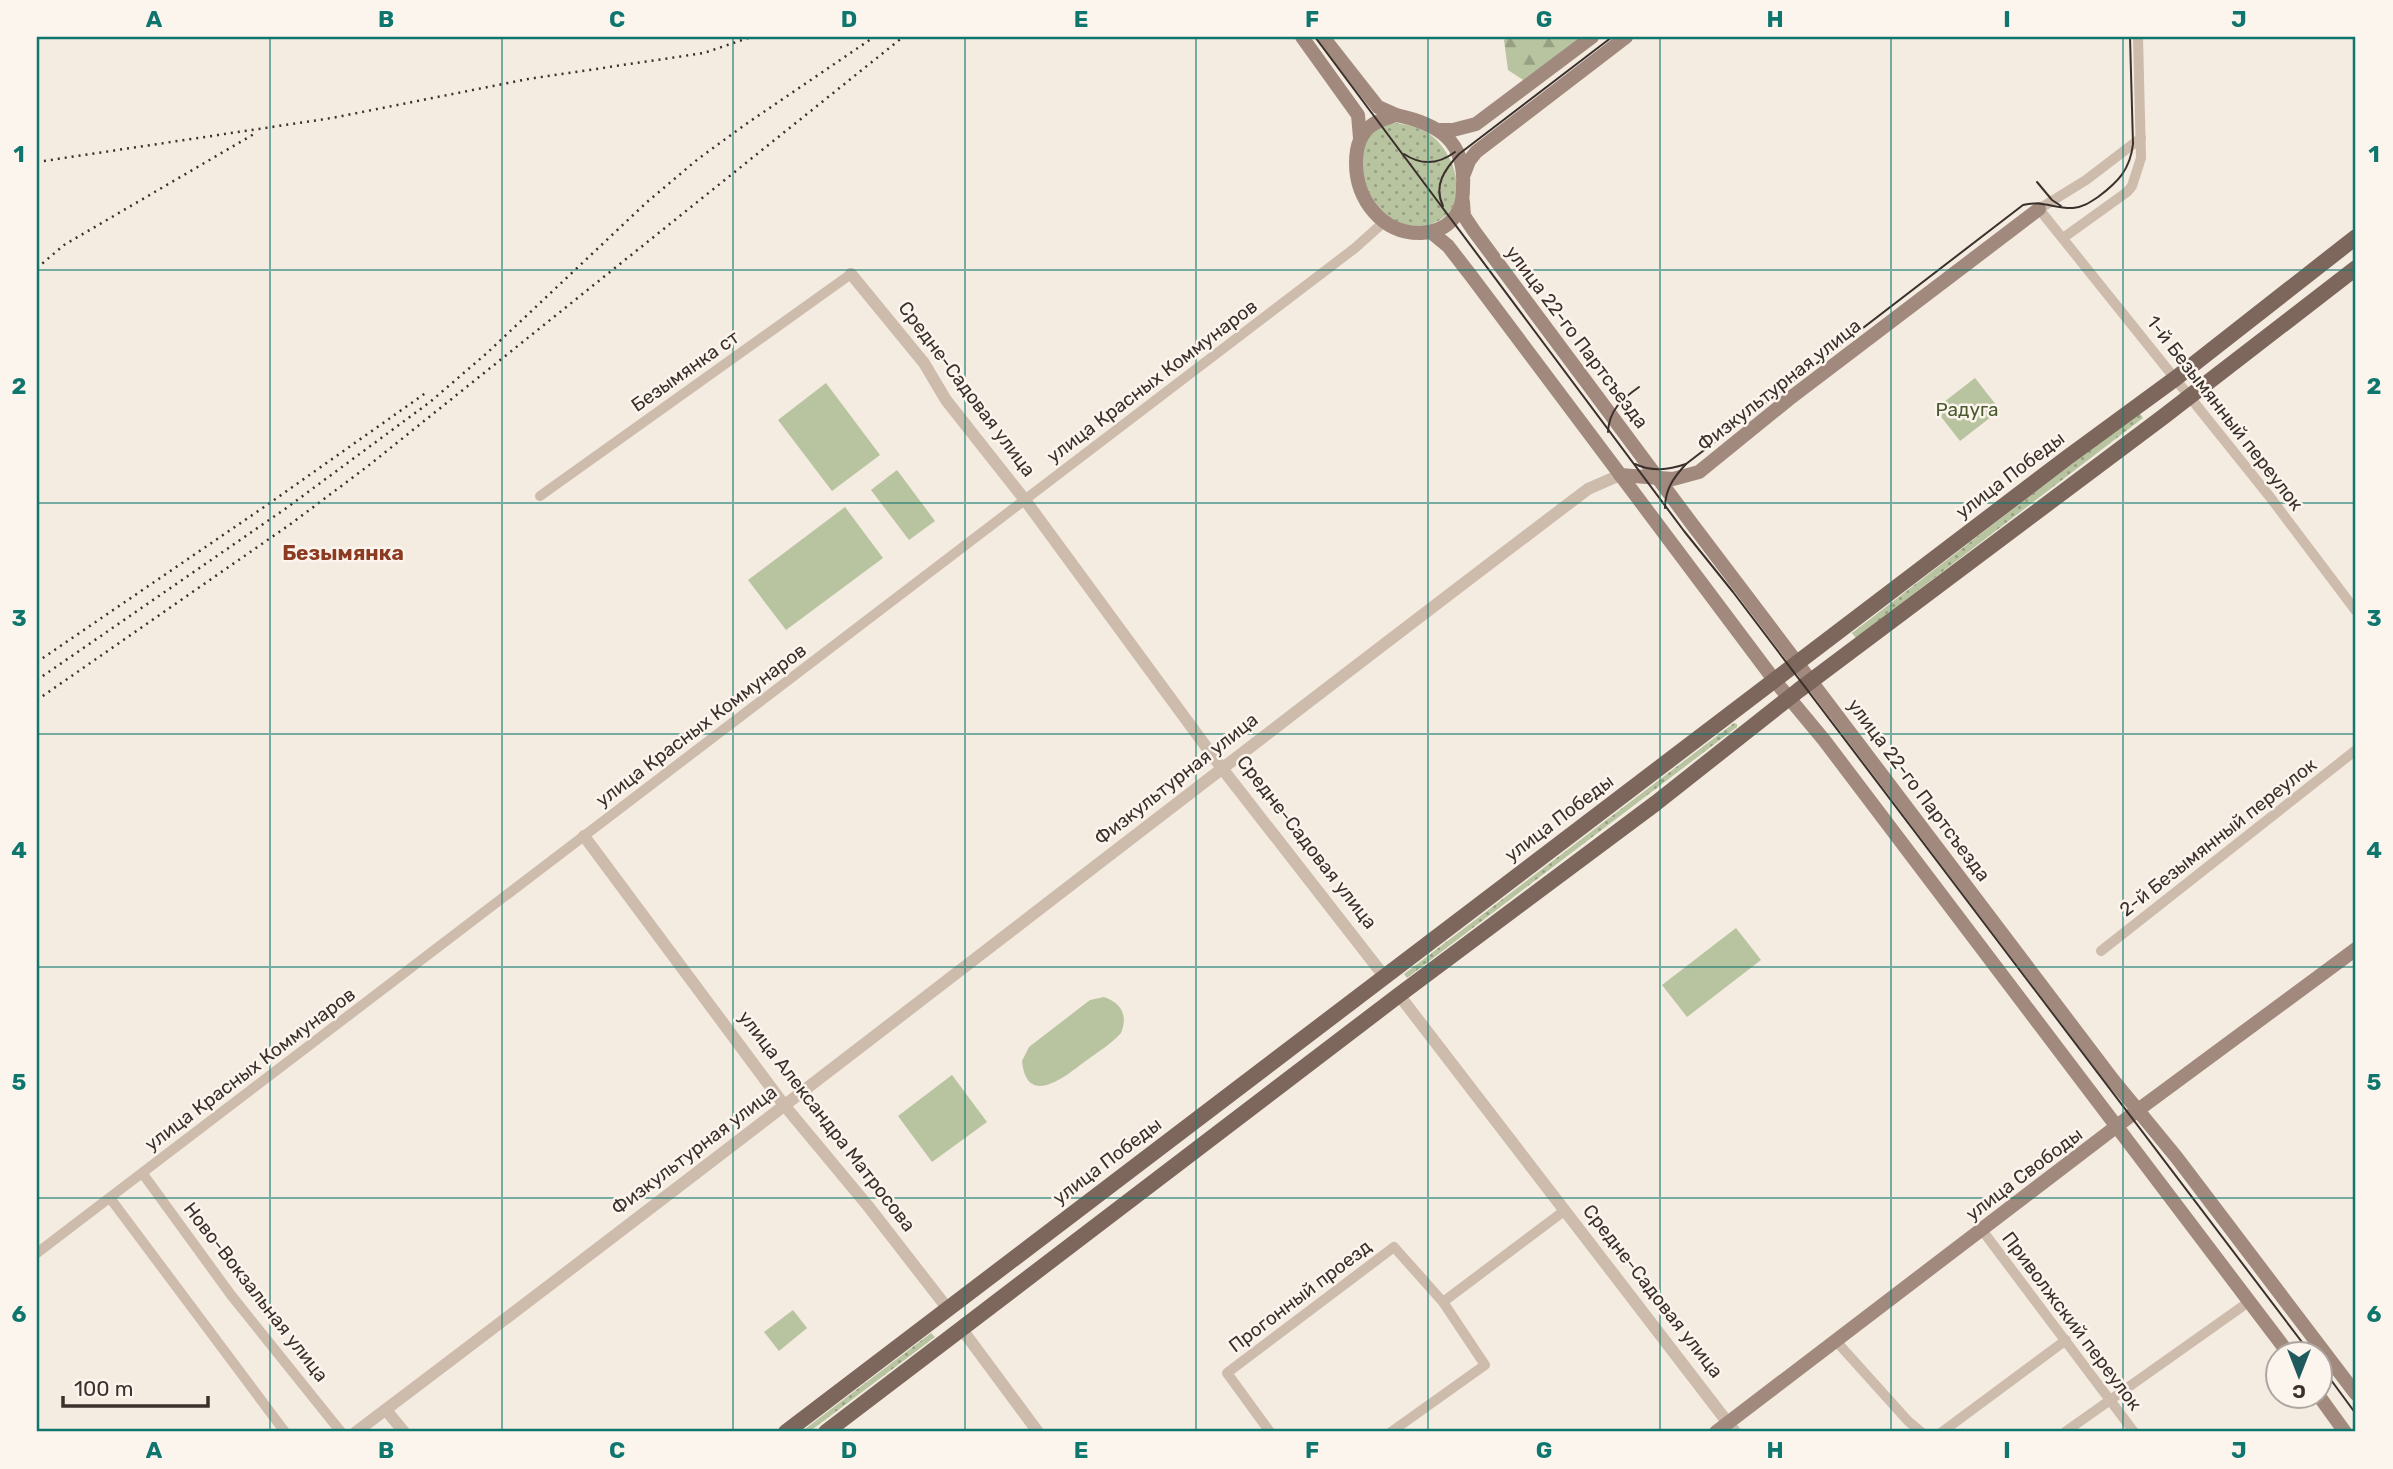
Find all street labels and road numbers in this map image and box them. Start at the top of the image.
street label: улица 22-го Партсъезда [1501,241,1653,433]
street label: улица Красных Коммунаров [1042,294,1262,468]
street label: Средне-Садовая улица [894,297,1040,481]
street label: 1-й Безымянный переулок [2142,311,2308,515]
street label: Физкультурная улица [1693,314,1865,456]
street label: Безымянка ст [627,325,744,417]
street label: улица Победы [1951,427,2069,523]
street label: улица Красных Коммунаров [591,638,811,812]
street label: улица 22-го Партсъезда [1843,694,1995,886]
street label: Физкультурная улица [1090,708,1262,850]
street label: Средне-Садовая улица [1232,751,1382,933]
street label: 2-й Безымянный переулок [2115,753,2321,921]
street label: улица Победы [1500,770,1618,866]
street label: улица Красных Коммунаров [140,982,360,1156]
street label: улица Александра Матросова [734,1006,920,1236]
street label: Физкультурная улица [607,1080,781,1220]
street label: улица Победы [1048,1113,1166,1209]
street label: улица Свободы [1961,1123,2087,1225]
street label: Ново-Вокзальная улица [179,1198,333,1386]
street label: Средне-Садовая улица [1578,1200,1728,1382]
street label: Приволжский переулок [1997,1227,2147,1415]
street label: Прогонный проезд [1224,1235,1376,1357]

